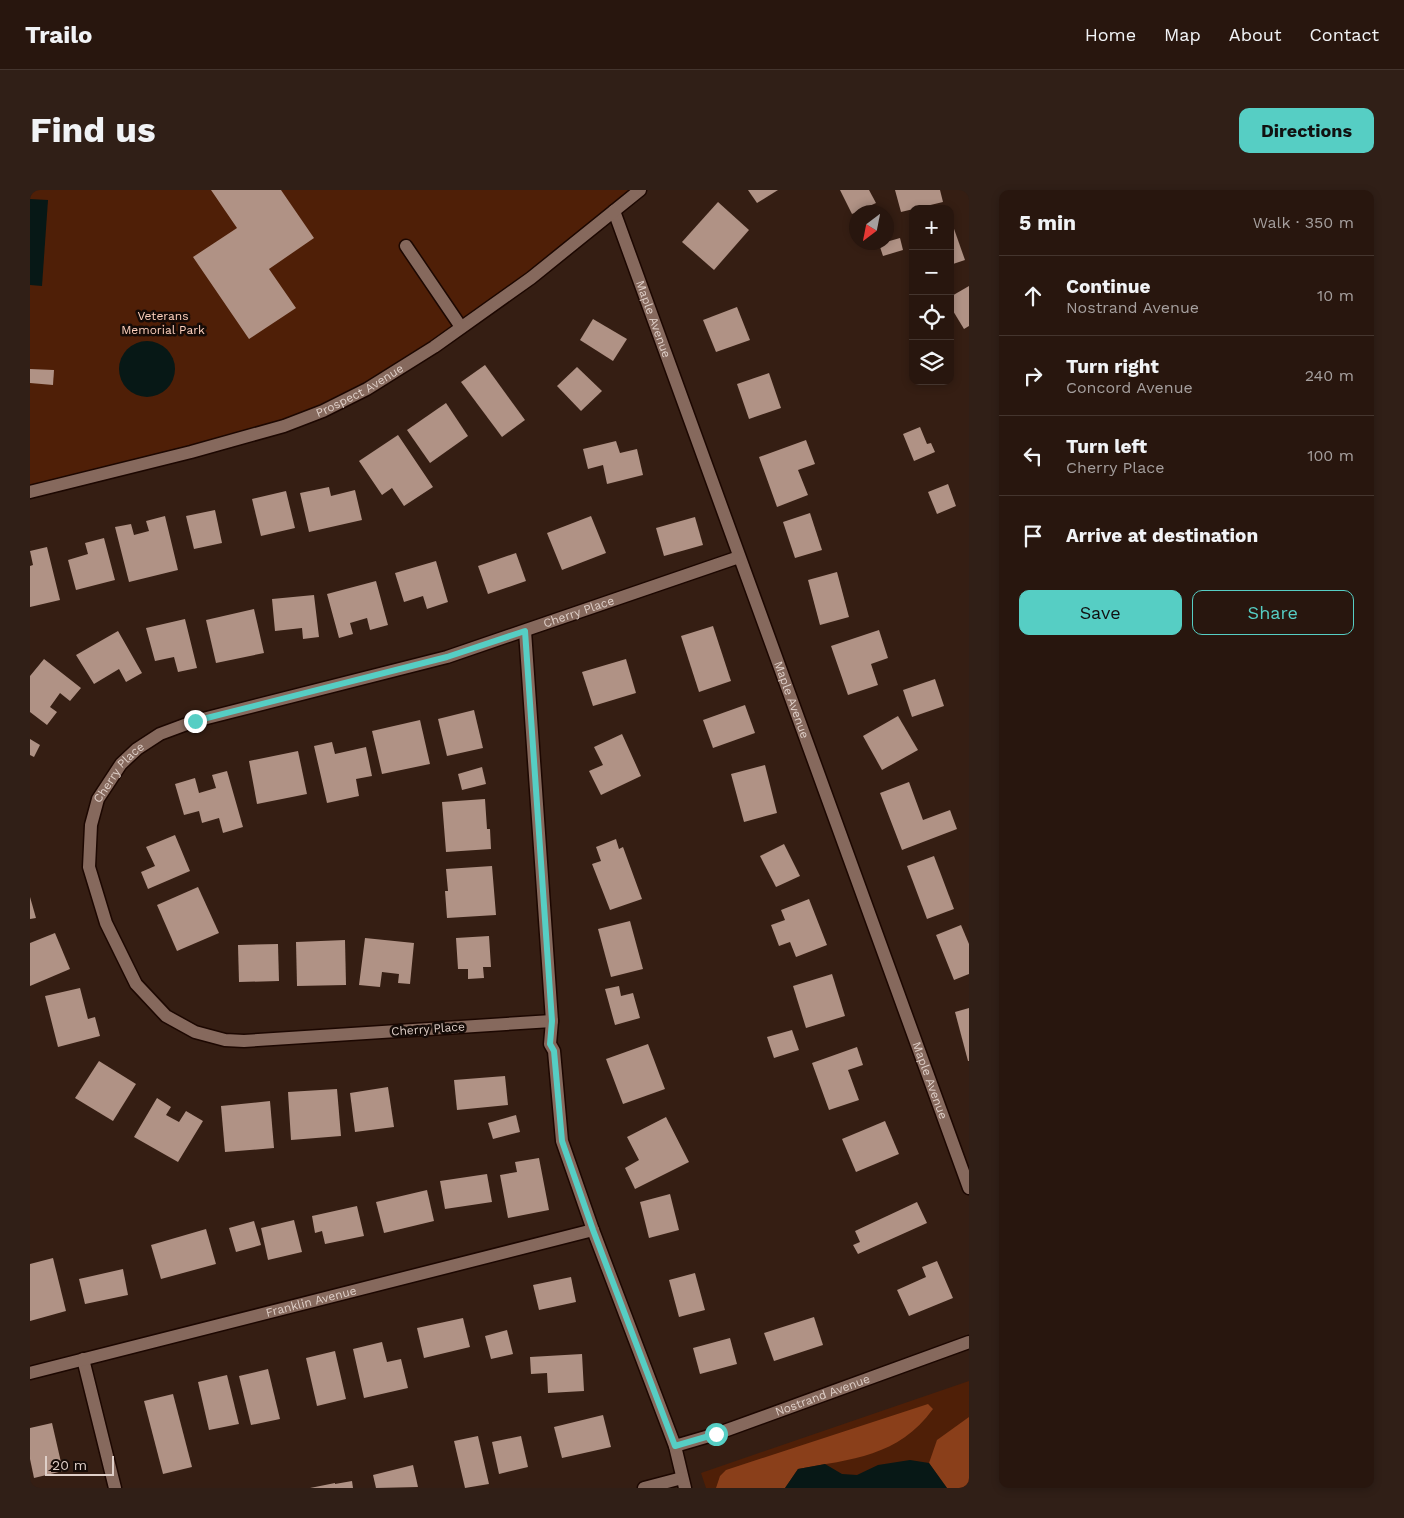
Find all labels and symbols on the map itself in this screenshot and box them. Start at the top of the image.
north arrow [849,205,894,250]
street label: Maple Avenue [633,279,674,360]
park label: Veterans Memorial Park [121,309,205,337]
street label: Prospect Avenue [314,361,406,420]
street label: Cherry Place [541,593,616,630]
street label: Maple Avenue [771,659,812,740]
route end [184,710,207,733]
street label: Cherry Place [90,739,147,805]
street label: Cherry Place [391,1019,465,1039]
street label: Maple Avenue [909,1040,950,1121]
street label: Franklin Avenue [264,1283,358,1320]
street label: Nostrand Avenue [773,1372,872,1419]
route start [705,1423,728,1446]
scale bar [45,1453,114,1476]

